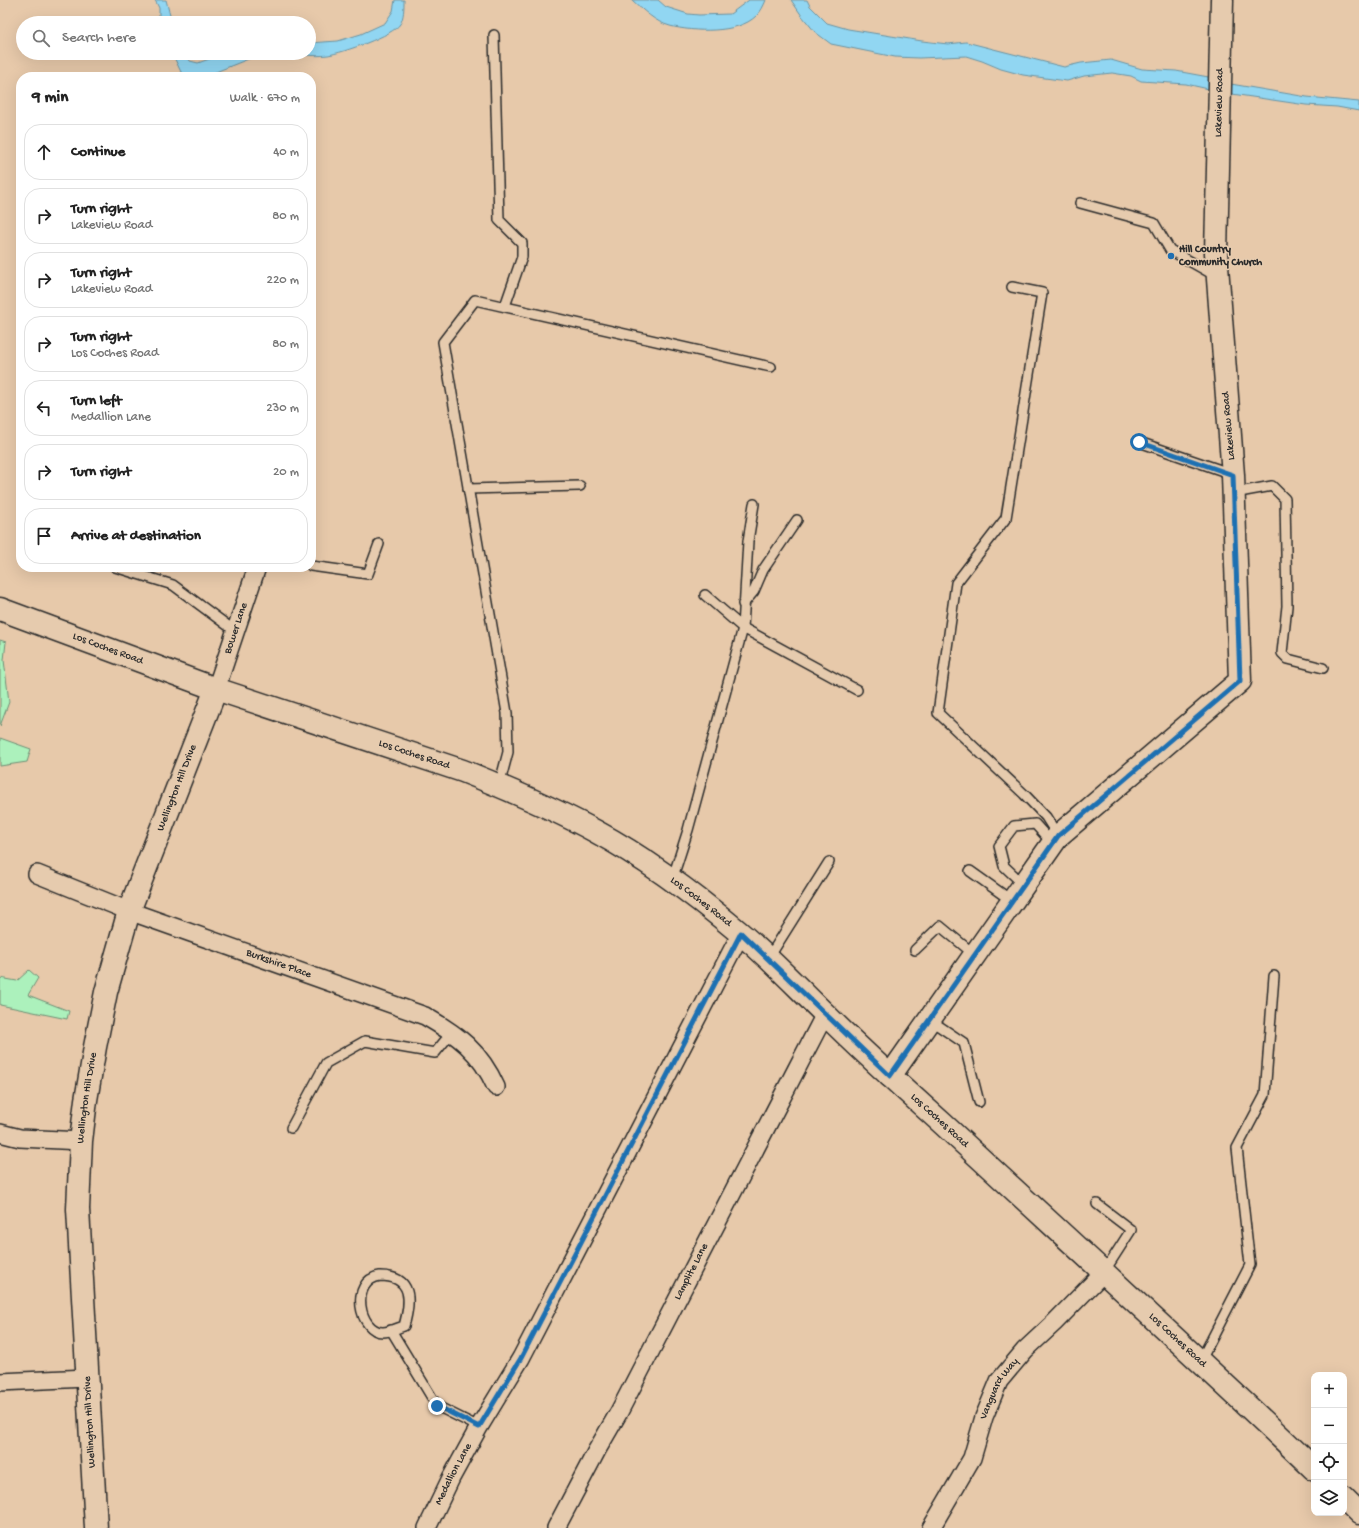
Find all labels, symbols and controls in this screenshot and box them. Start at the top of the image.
search box [16,16,316,60]
icon: search [30,27,52,49]
text: Search here [62,29,136,47]
street label: Lakeview Road [1213,67,1226,137]
text: 9 min [32,88,68,108]
text: Walk · 670 m [230,91,300,106]
icon: ahead [33,141,55,163]
text: Continue [71,143,125,161]
text: 40 m [273,145,299,160]
text: Turn right [71,200,131,218]
icon: right [33,205,55,227]
text: 80 m [272,209,299,224]
text: Lakeview Road [71,218,152,233]
place label: Hill Country Community Church [1178,243,1262,269]
marker: Hill Country Community Church [1166,251,1176,261]
text: Turn right [71,264,131,282]
icon: right [33,269,55,291]
text: 220 m [267,273,299,288]
text: Lakeview Road [71,282,152,297]
text: Turn right [71,328,131,346]
icon: right [33,333,55,355]
text: 80 m [272,337,299,352]
text: Los Coches Road [71,346,159,361]
street label: Lakeview Road [1220,390,1238,461]
text: Turn left [71,392,122,410]
icon: left [33,397,55,419]
text: 230 m [266,401,299,416]
text: Medallion Lane [71,410,151,425]
route start [1130,433,1148,451]
icon: right [33,461,55,483]
text: Turn right [71,463,131,481]
text: 20 m [273,465,299,480]
icon: arrive [33,525,55,547]
text: Arrive at destination [71,527,201,545]
street label: Bower Lane [222,601,251,656]
street label: Los Coches Road [71,630,146,668]
street label: Los Coches Road [377,737,453,773]
street label: Wellington Hill Drive [155,743,200,833]
street label: Los Coches Road [668,874,735,930]
street label: Burkshire Place [244,947,313,981]
street label: Wellington Hill Drive [75,1051,100,1144]
street label: Los Coches Road [908,1091,972,1151]
street label: Lamplite Lane [672,1241,711,1302]
street label: Los Coches Road [1146,1311,1210,1371]
street label: Vanguard Way [977,1356,1022,1422]
map controls [1311,1372,1347,1516]
button: + [1311,1372,1347,1408]
street label: Wellington Hill Drive [82,1376,98,1468]
route end [428,1397,446,1415]
button: − [1311,1408,1347,1444]
street label: Medallion Lane [433,1441,475,1507]
button: locate [1311,1444,1347,1480]
button: layers [1311,1480,1347,1516]

